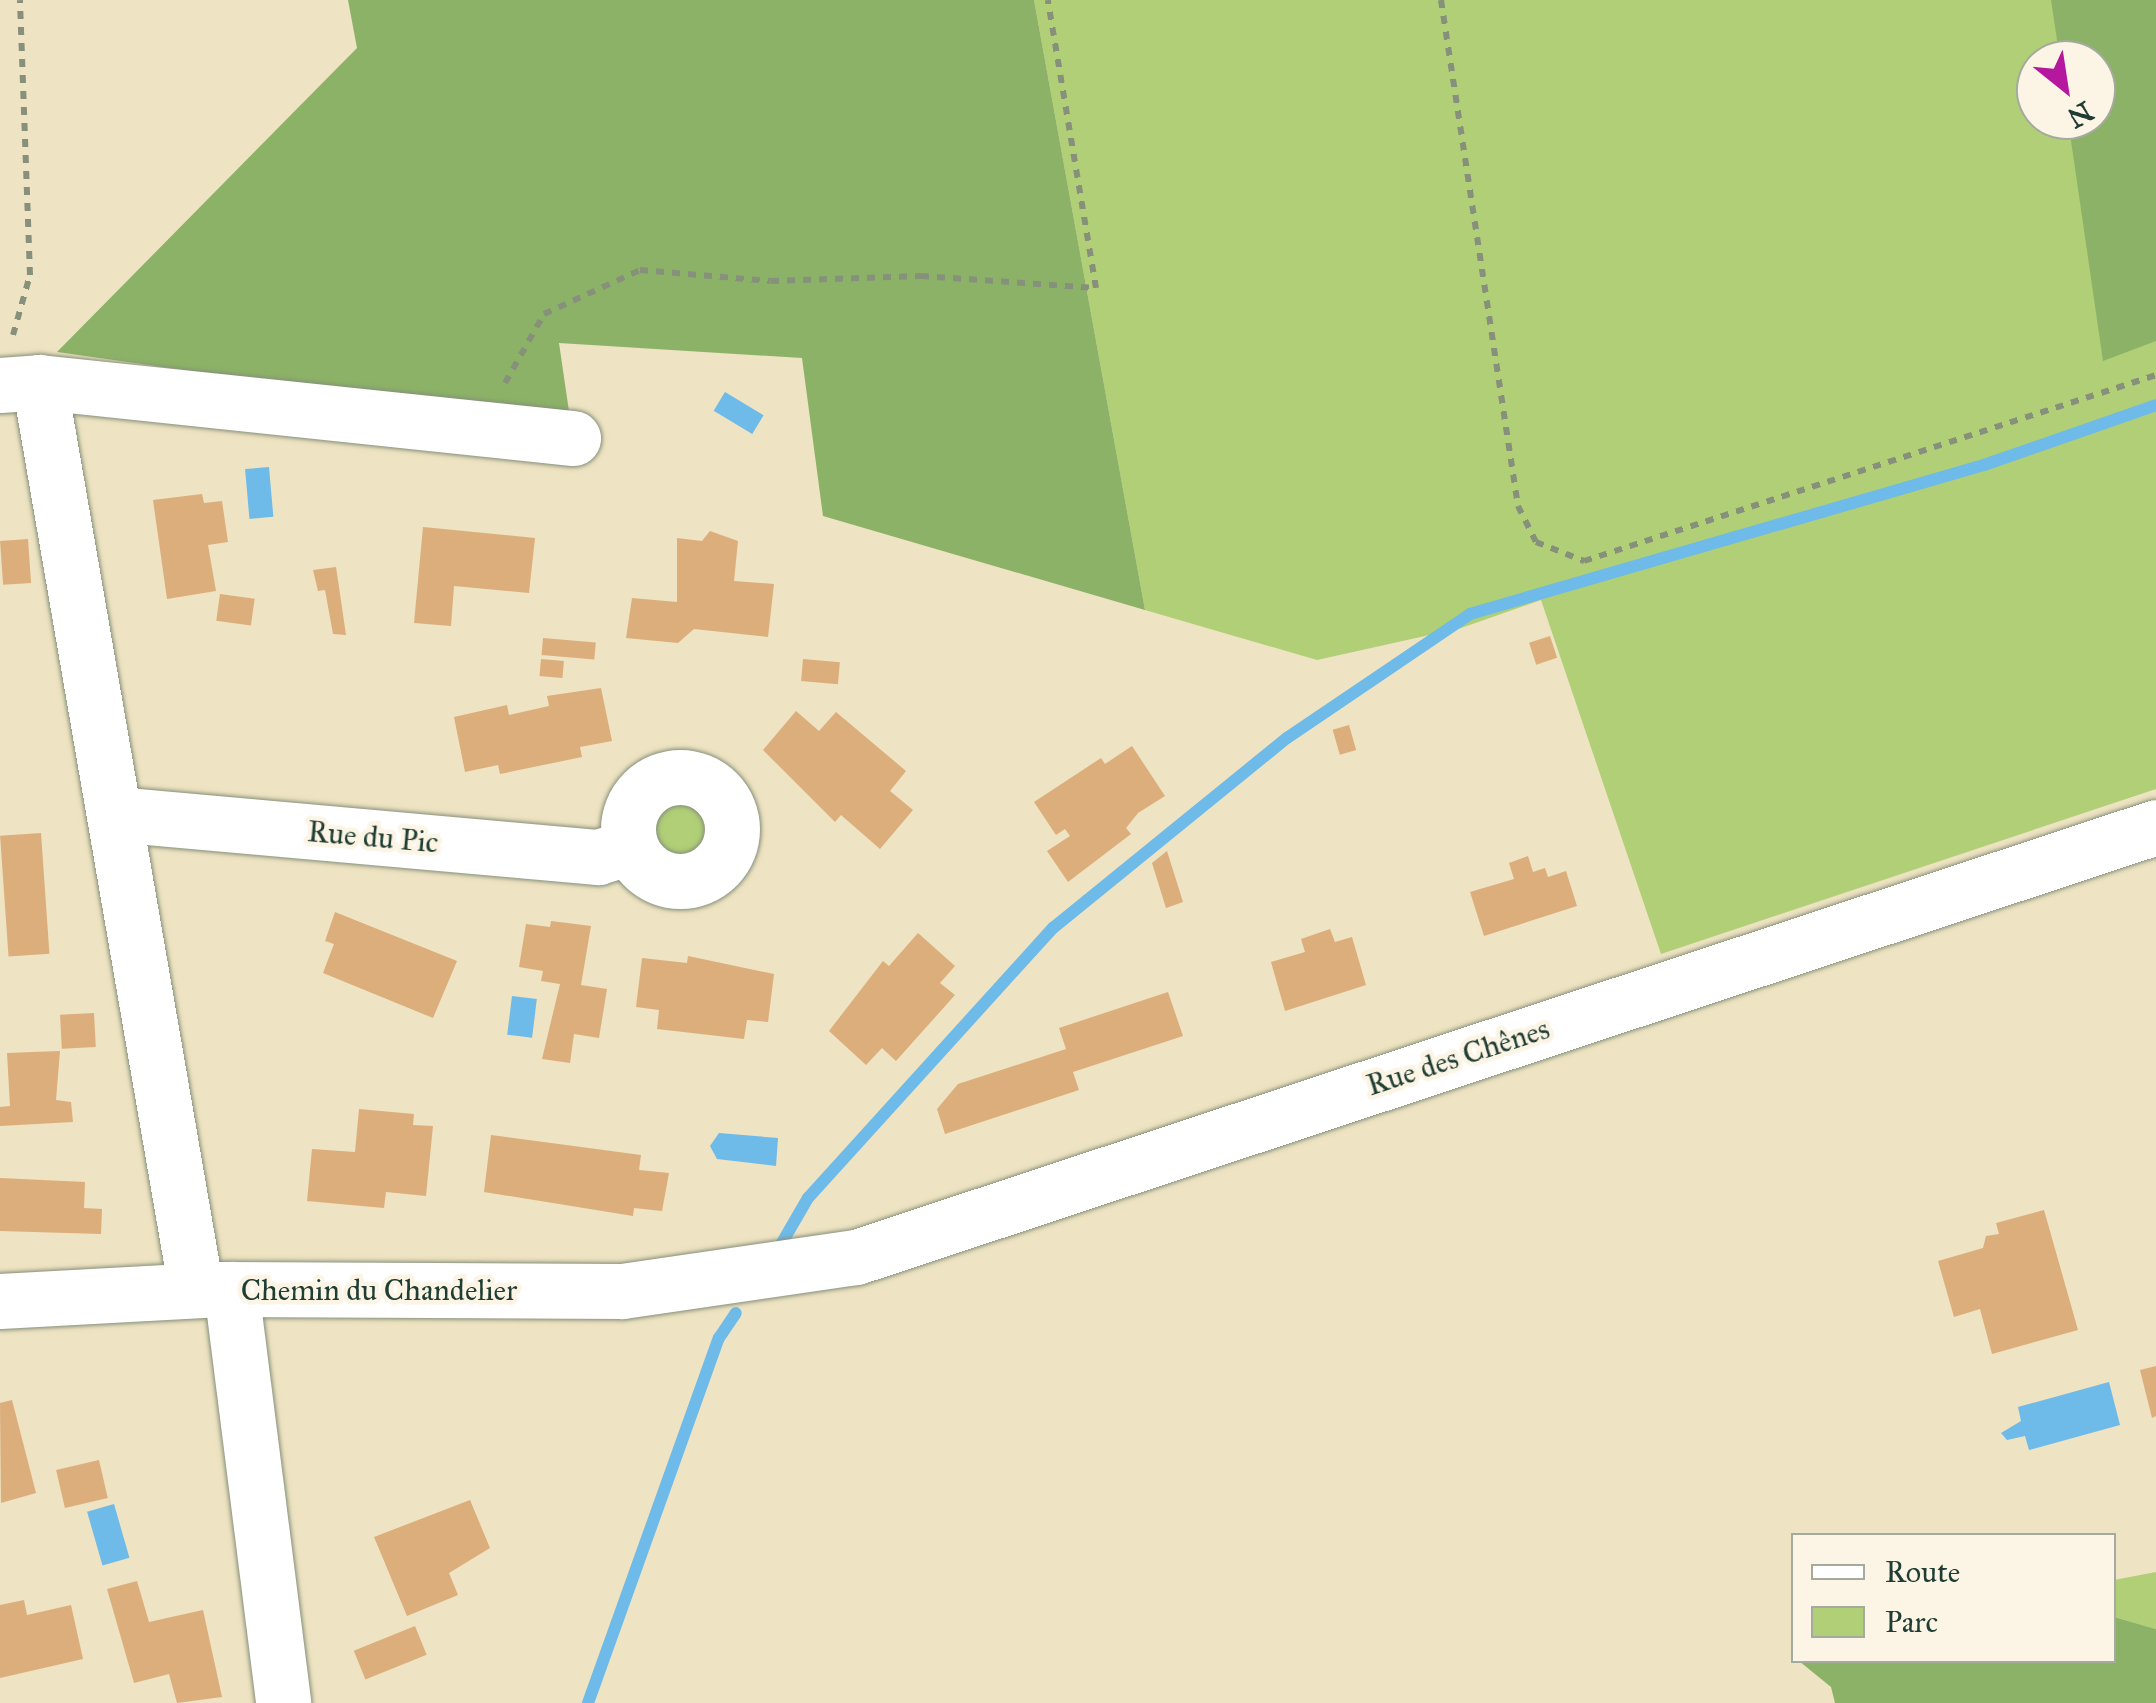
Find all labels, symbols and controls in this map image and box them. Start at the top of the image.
north arrow [2016,40,2116,140]
text: N [2061,94,2099,136]
street label: Rue du Pic [306,813,440,861]
street label: Rue des Chênes [1362,1011,1554,1103]
street label: Chemin du Chandelier [241,1272,517,1308]
legend [1791,1533,2116,1663]
text: Route [1885,1554,1960,1590]
text: Parc [1885,1604,1938,1640]

